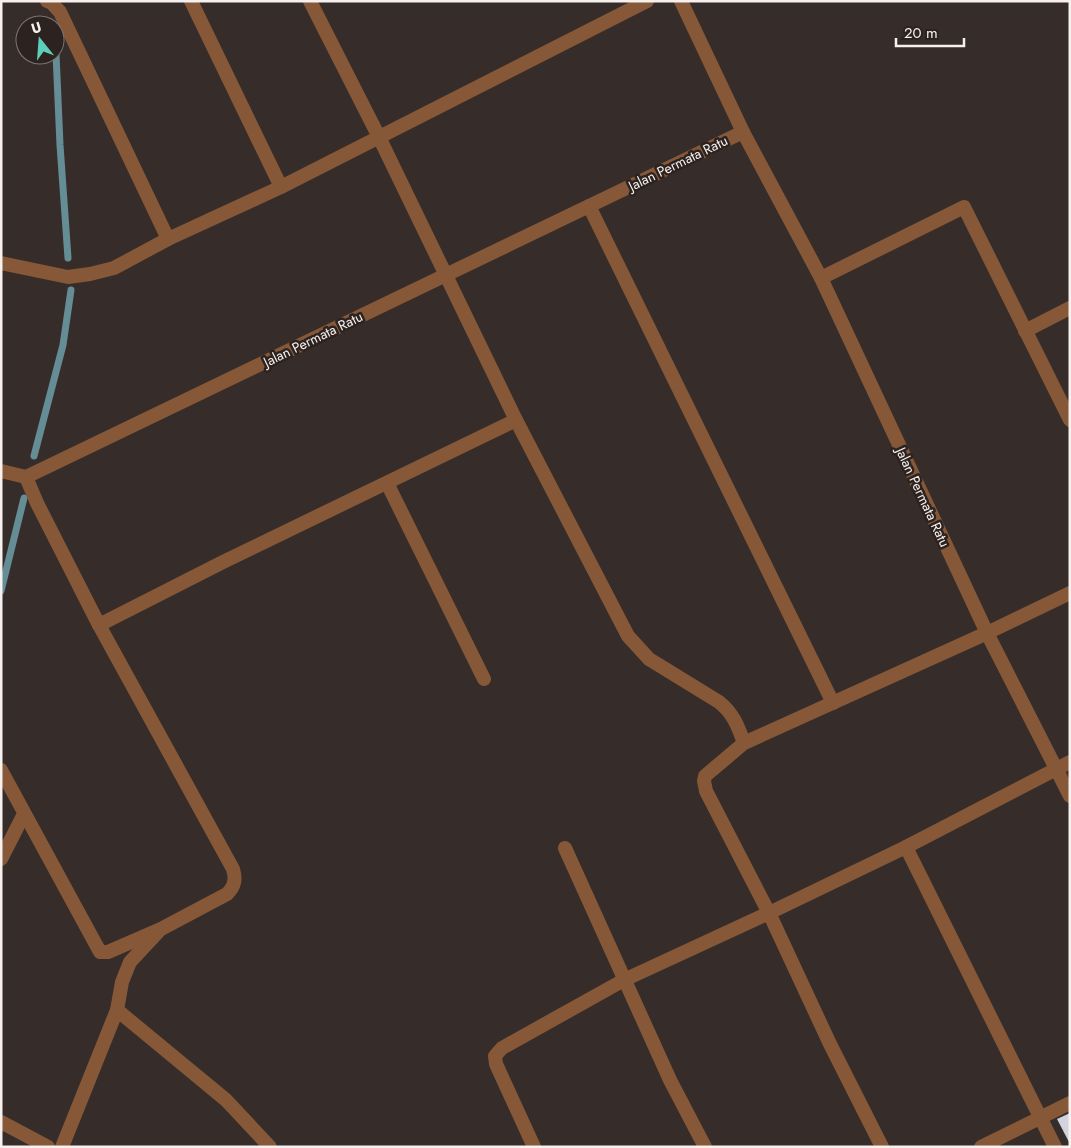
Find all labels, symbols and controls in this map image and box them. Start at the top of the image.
north arrow [15,15,65,65]
scale bar [896,15,964,47]
text: U [29,17,44,39]
text: 20 m [904,22,938,44]
street label: Jalan Permata Ratu [623,130,731,197]
street label: Jalan Permata Ratu [258,306,366,373]
street label: Jalan Permata Ratu [890,442,955,550]

